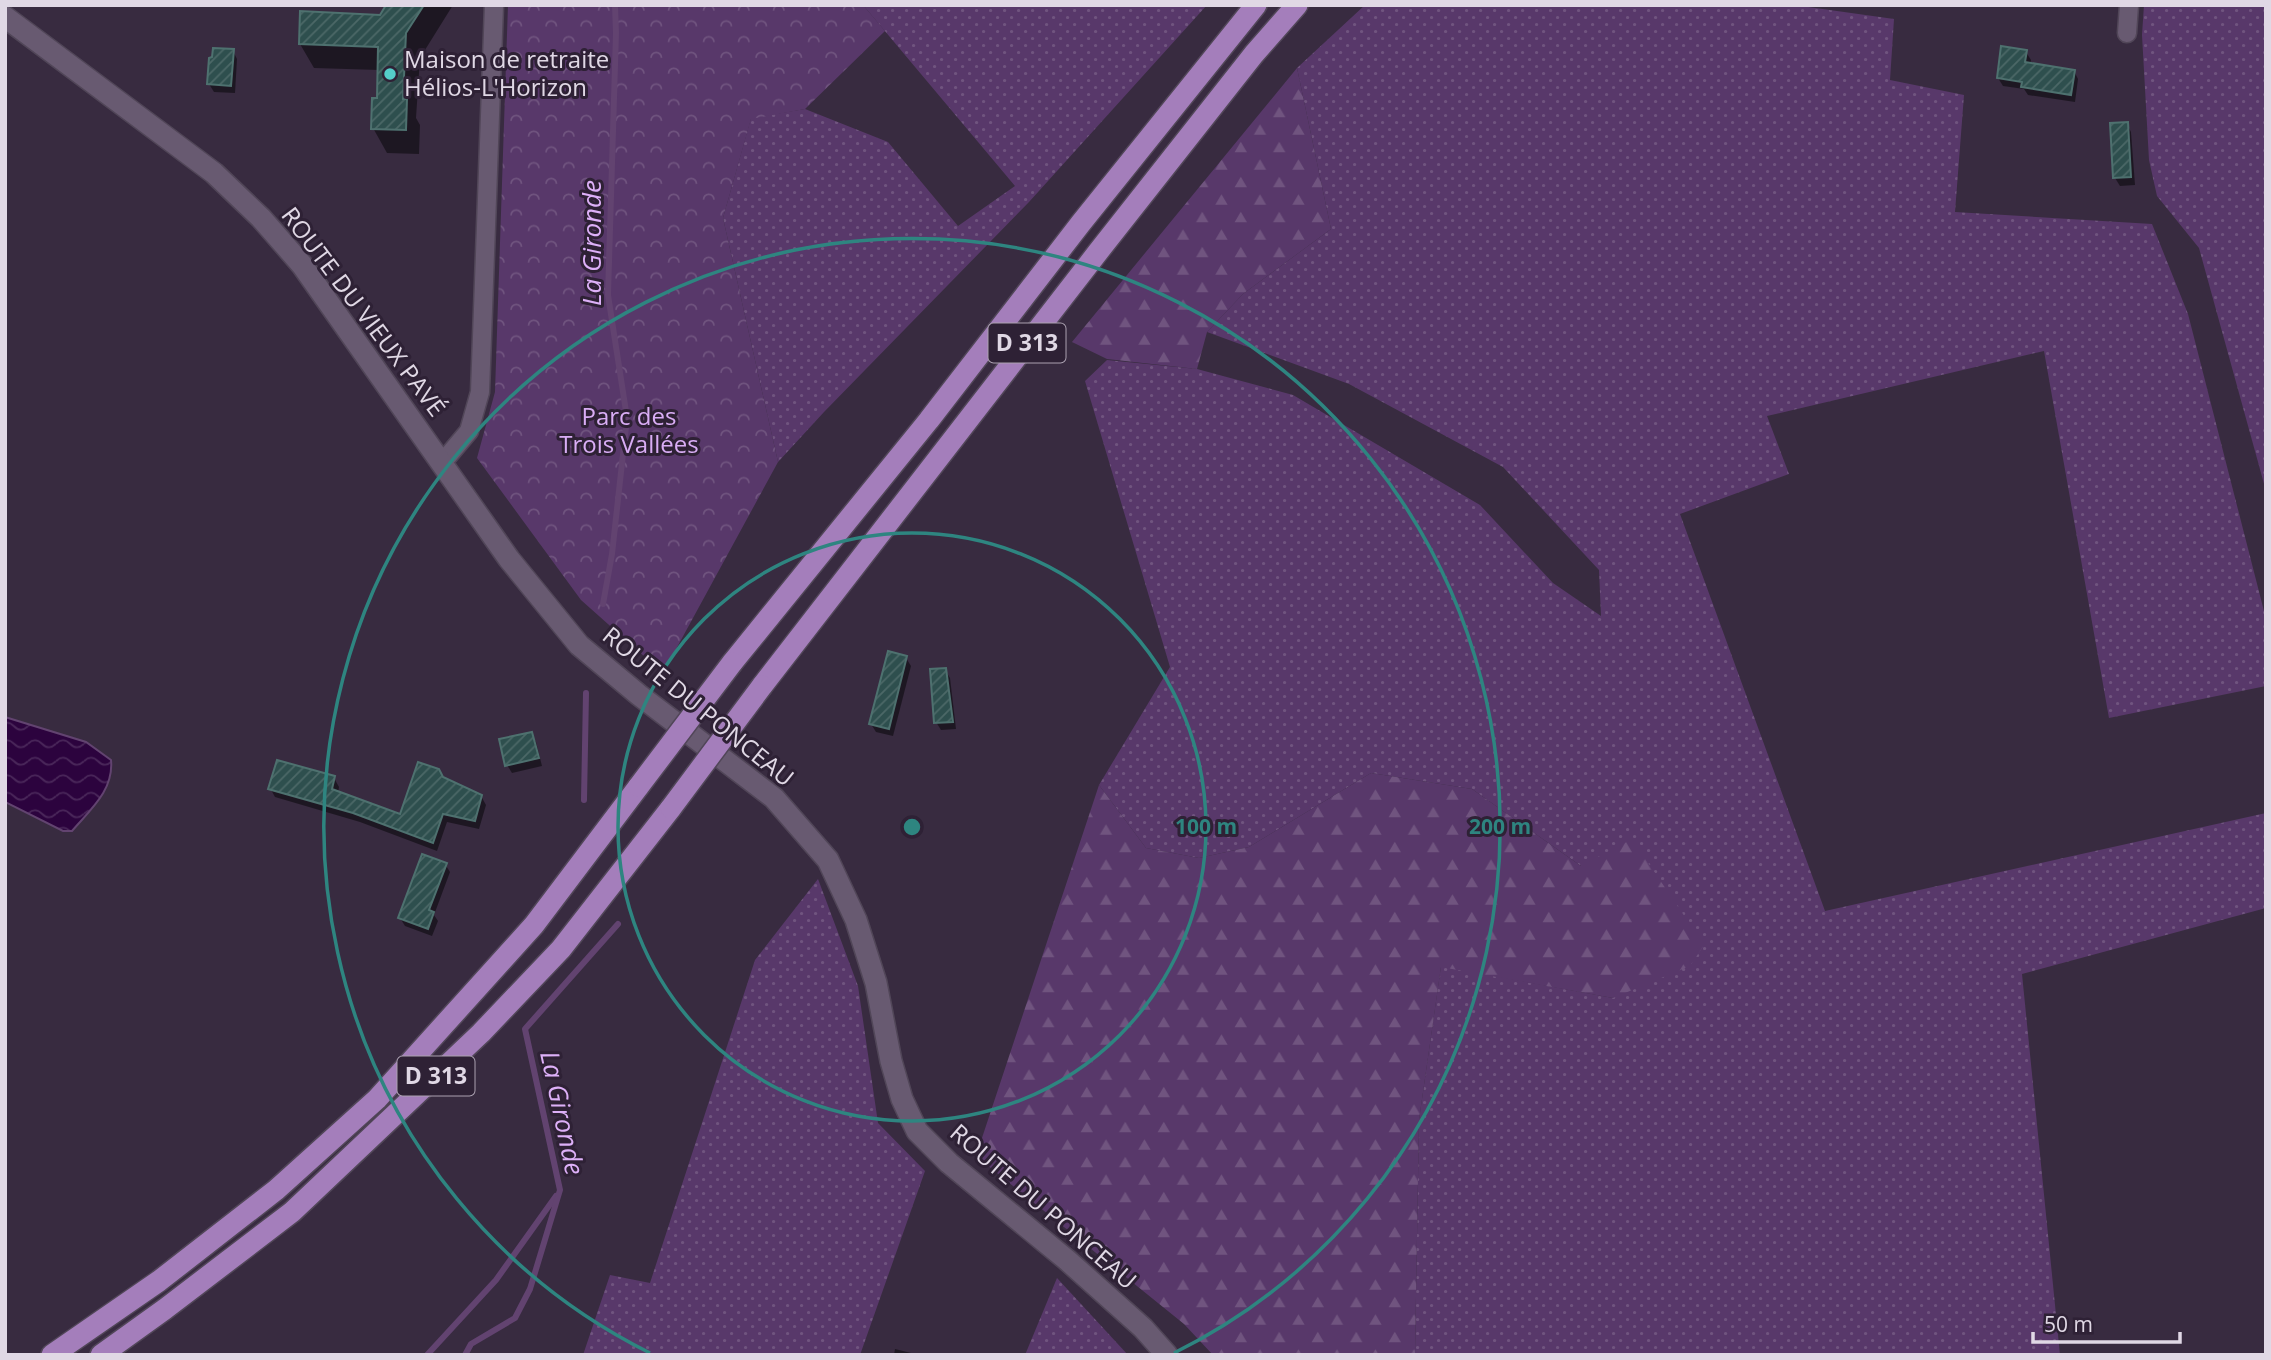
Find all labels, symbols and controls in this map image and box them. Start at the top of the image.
place label: Maison de retraite Hélios-L'Horizon [404,42,609,103]
marker: Maison de retraite Hélios-L'Horizon [382,66,398,82]
water label: La Gironde [573,180,609,306]
street label: ROUTE DU VIEUX PAVÉ [275,200,454,422]
road number: D 313 [988,324,1066,362]
park label: Parc des Trois Vallées [559,399,699,460]
street label: ROUTE DU PONCEAU [596,618,802,793]
text: 100 m [1175,812,1237,840]
text: 200 m [1469,812,1531,840]
centre of rings [900,815,924,839]
water label: La Gironde [532,1047,594,1178]
road number: D 313 [398,1056,474,1096]
street label: ROUTE DU PONCEAU [944,1116,1144,1296]
scale bar [2033,1300,2180,1344]
text: 50 m [2044,1310,2093,1338]

